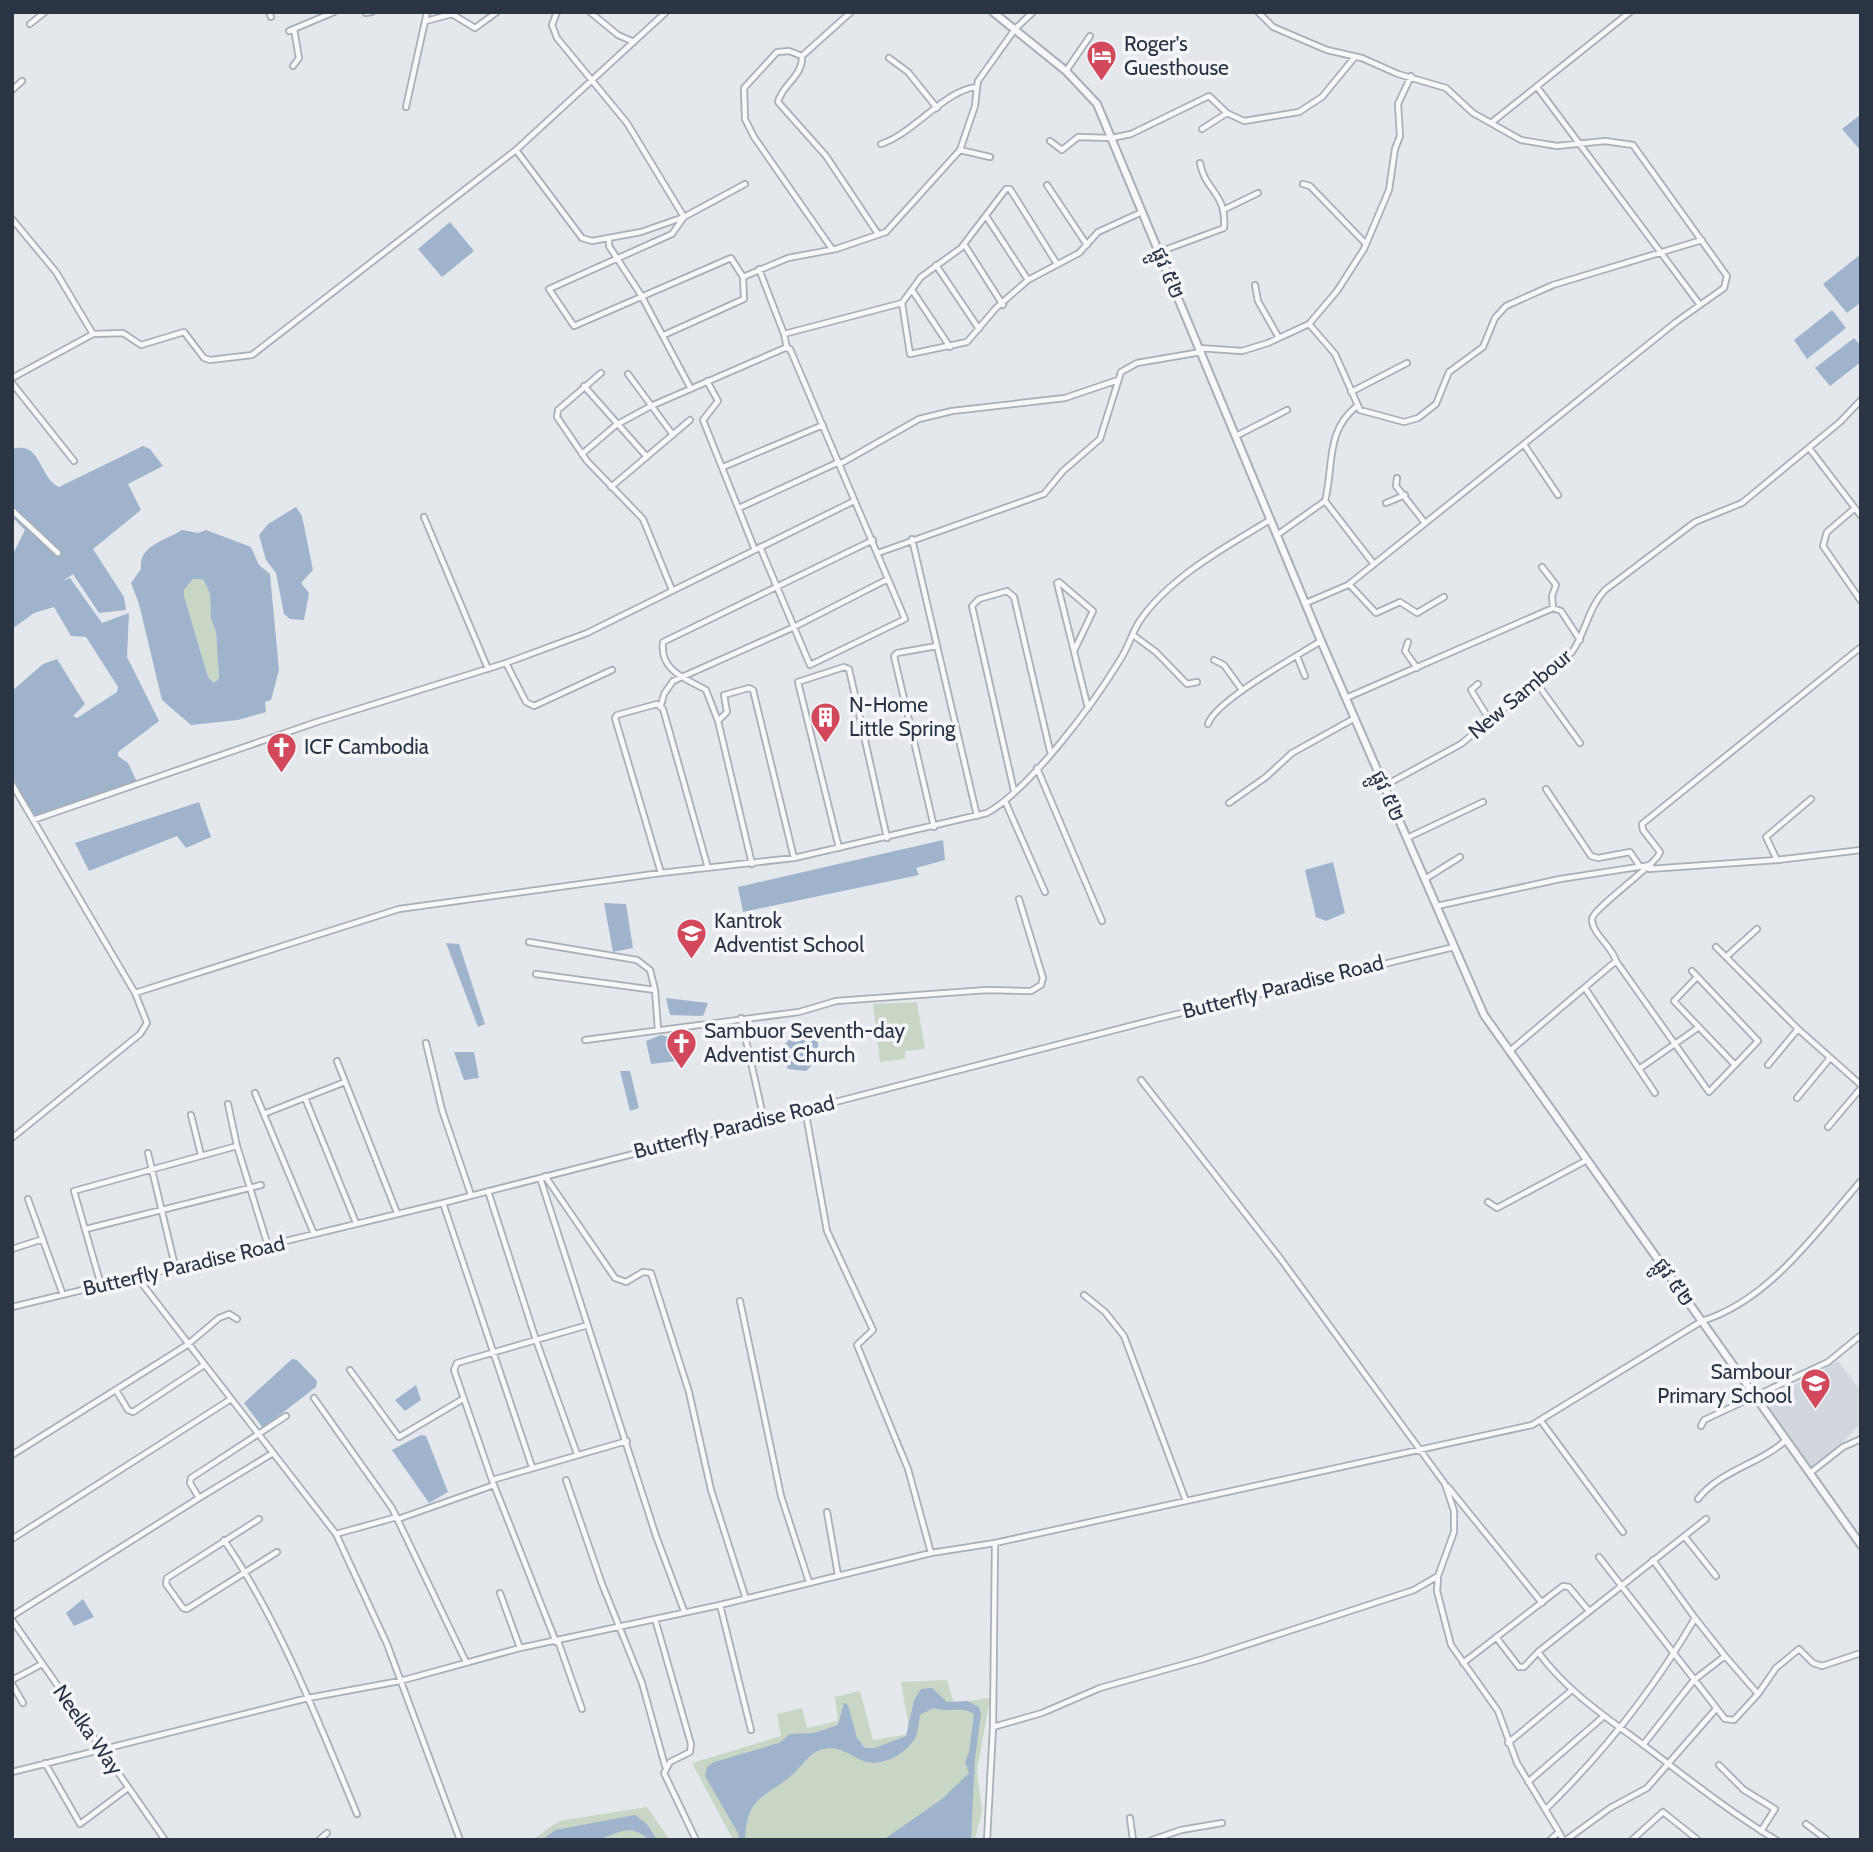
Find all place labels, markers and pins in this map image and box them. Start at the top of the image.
place label: Roger's Guesthouse [1124,31,1229,80]
hotel icon: Roger's Guesthouse [1084,39,1118,83]
place label: N-Home Little Spring [849,692,956,741]
building icon: N-Home Little Spring [809,700,843,744]
church icon: ICF Cambodia [264,730,298,774]
place label: ICF Cambodia [304,734,429,759]
place label: Kantrok Adventist School [714,908,864,957]
school or university icon: Kantrok Adventist School [674,916,708,960]
place label: Sambuor Seventh-day Adventist Church [704,1018,905,1067]
church icon: Sambuor Seventh-day Adventist Church [664,1026,698,1070]
place label: Sambour Primary School [1657,1359,1792,1408]
school or university icon: Sambour Primary School [1798,1367,1832,1411]

